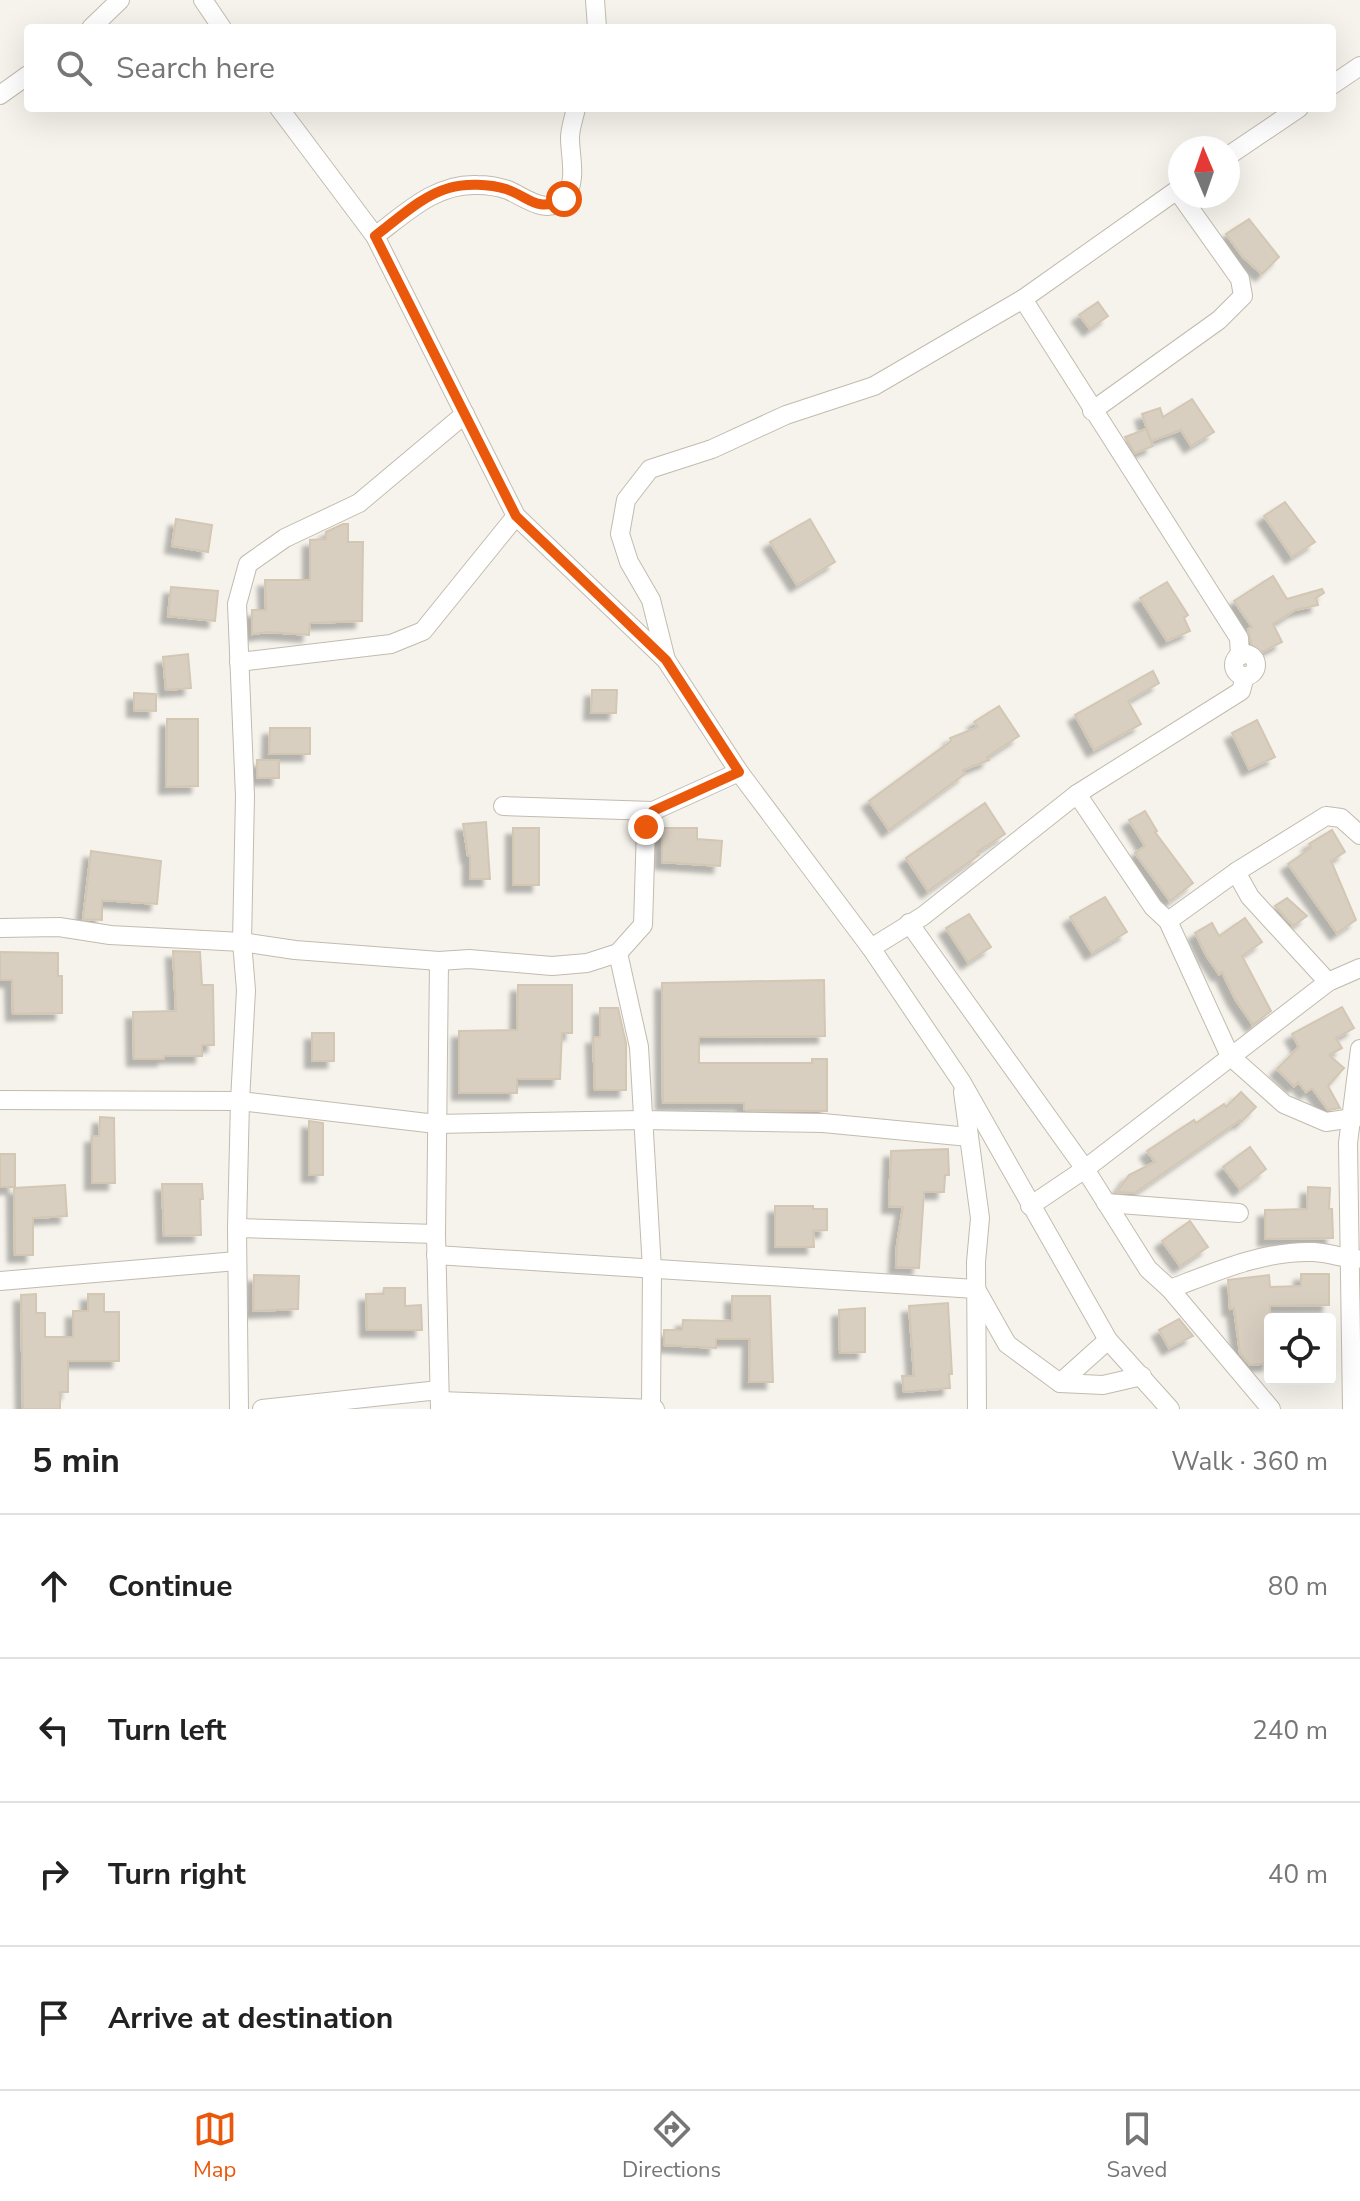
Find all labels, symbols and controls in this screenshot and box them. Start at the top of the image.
search box [24,24,1336,112]
icon: search [52,46,96,90]
text: Search here [116,48,275,89]
north arrow [1168,136,1240,208]
route start [546,181,582,217]
route end [628,809,664,845]
map controls [1264,1313,1336,1385]
button: locate [1264,1313,1336,1385]
text: 5 min [32,1438,120,1484]
text: Walk · 360 m [1171,1444,1328,1479]
icon: ahead [32,1564,76,1608]
text: Continue [108,1566,233,1607]
text: 80 m [1268,1569,1328,1604]
icon: left [32,1708,76,1752]
text: Turn left [108,1710,226,1751]
text: 240 m [1252,1713,1328,1748]
icon: right [32,1852,76,1896]
text: Turn right [108,1854,246,1895]
text: 40 m [1268,1857,1328,1892]
icon: arrive [32,1996,76,2040]
text: Arrive at destination [108,1998,393,2039]
tab: Map [193,2107,237,2185]
tab: Directions [622,2107,721,2185]
tab: Saved [1107,2107,1167,2185]

